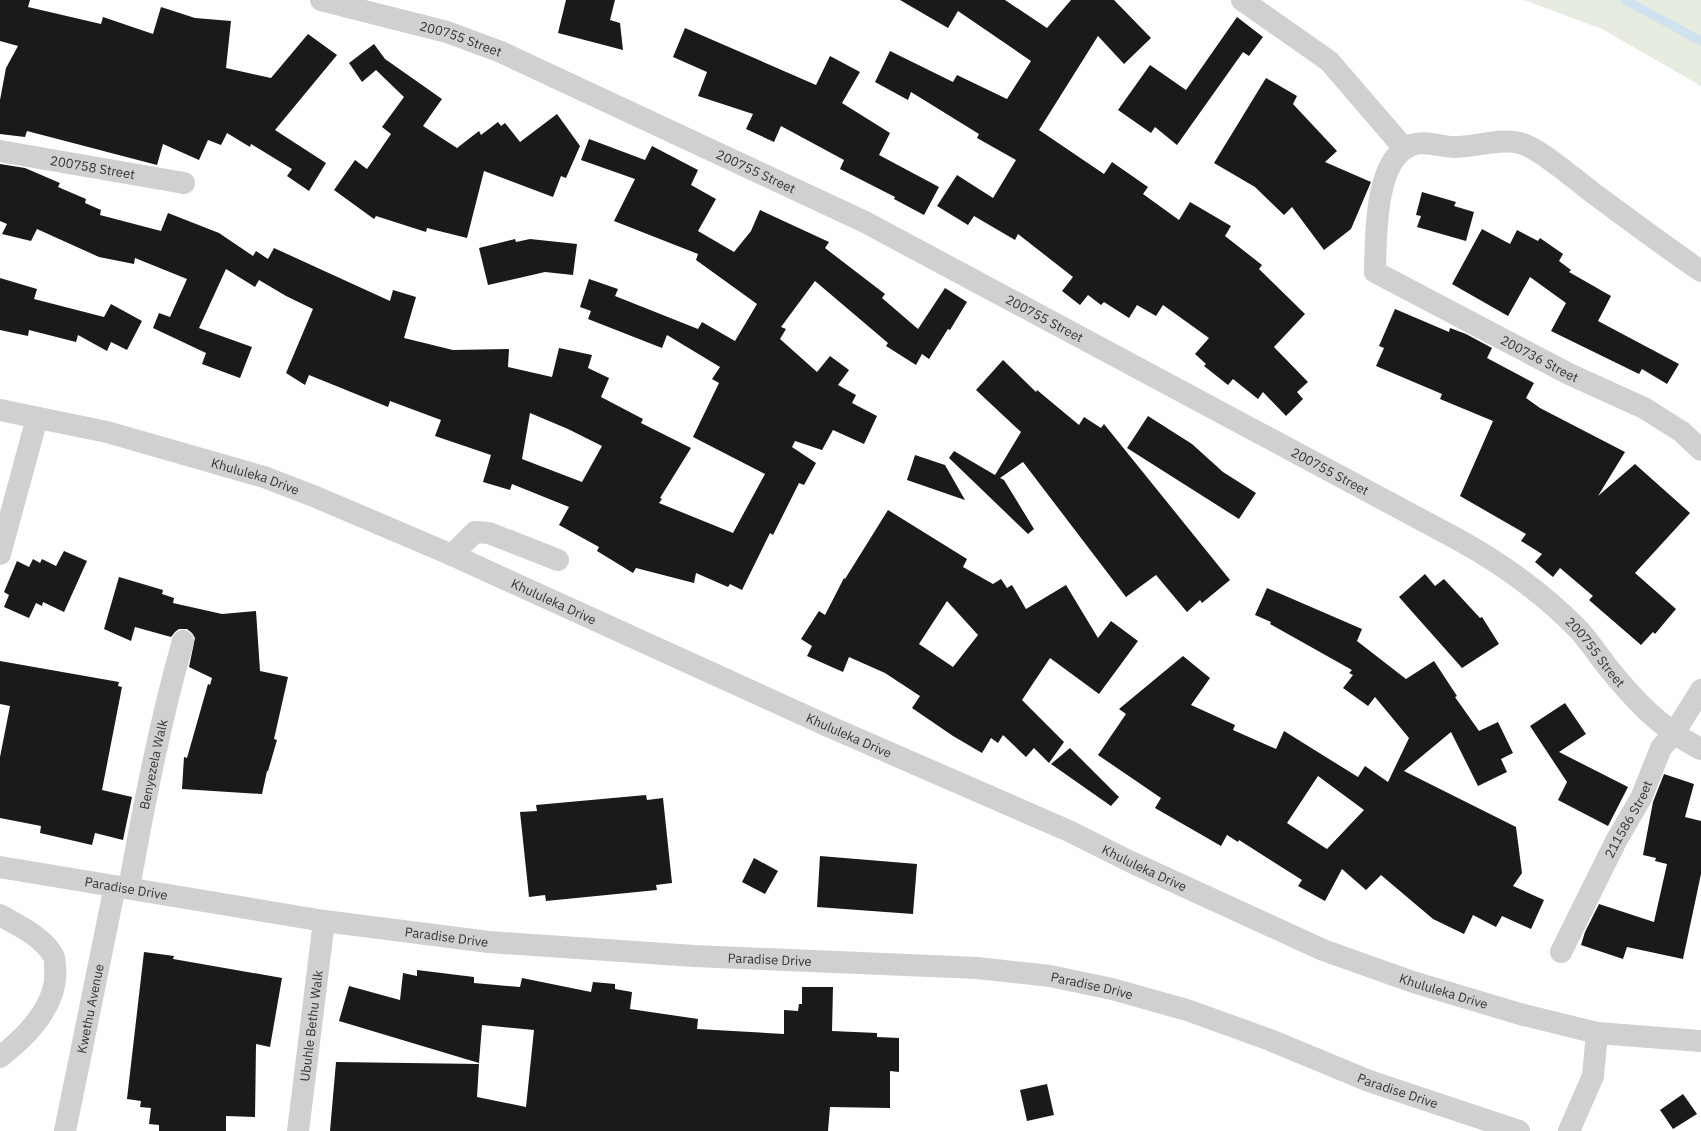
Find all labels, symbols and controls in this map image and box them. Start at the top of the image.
street label: 200755 Street [418,17,504,60]
street label: 200755 Street [714,145,798,197]
street label: 200758 Street [49,151,136,183]
street label: 200755 Street [1003,290,1086,346]
street label: 200736 Street [1498,331,1581,386]
street label: 200755 Street [1288,443,1372,499]
street label: Khululeka Drive [209,454,302,498]
street label: Khululeka Drive [509,575,599,628]
street label: 200755 Street [1562,613,1629,691]
street label: Khululeka Drive [804,709,894,761]
street label: Benyezela Walk [135,717,171,811]
street label: 211586 Street [1601,778,1656,861]
street label: Khululeka Drive [1099,840,1190,895]
street label: Paradise Drive [83,873,169,903]
street label: Paradise Drive [404,923,489,950]
street label: Paradise Drive [727,949,812,969]
street label: Kwethu Avenue [73,962,107,1055]
street label: Paradise Drive [1049,968,1135,1003]
street label: Ubuhle Bethu Walk [296,969,326,1082]
street label: Khululeka Drive [1397,969,1490,1012]
street label: Paradise Drive [1355,1069,1440,1112]

